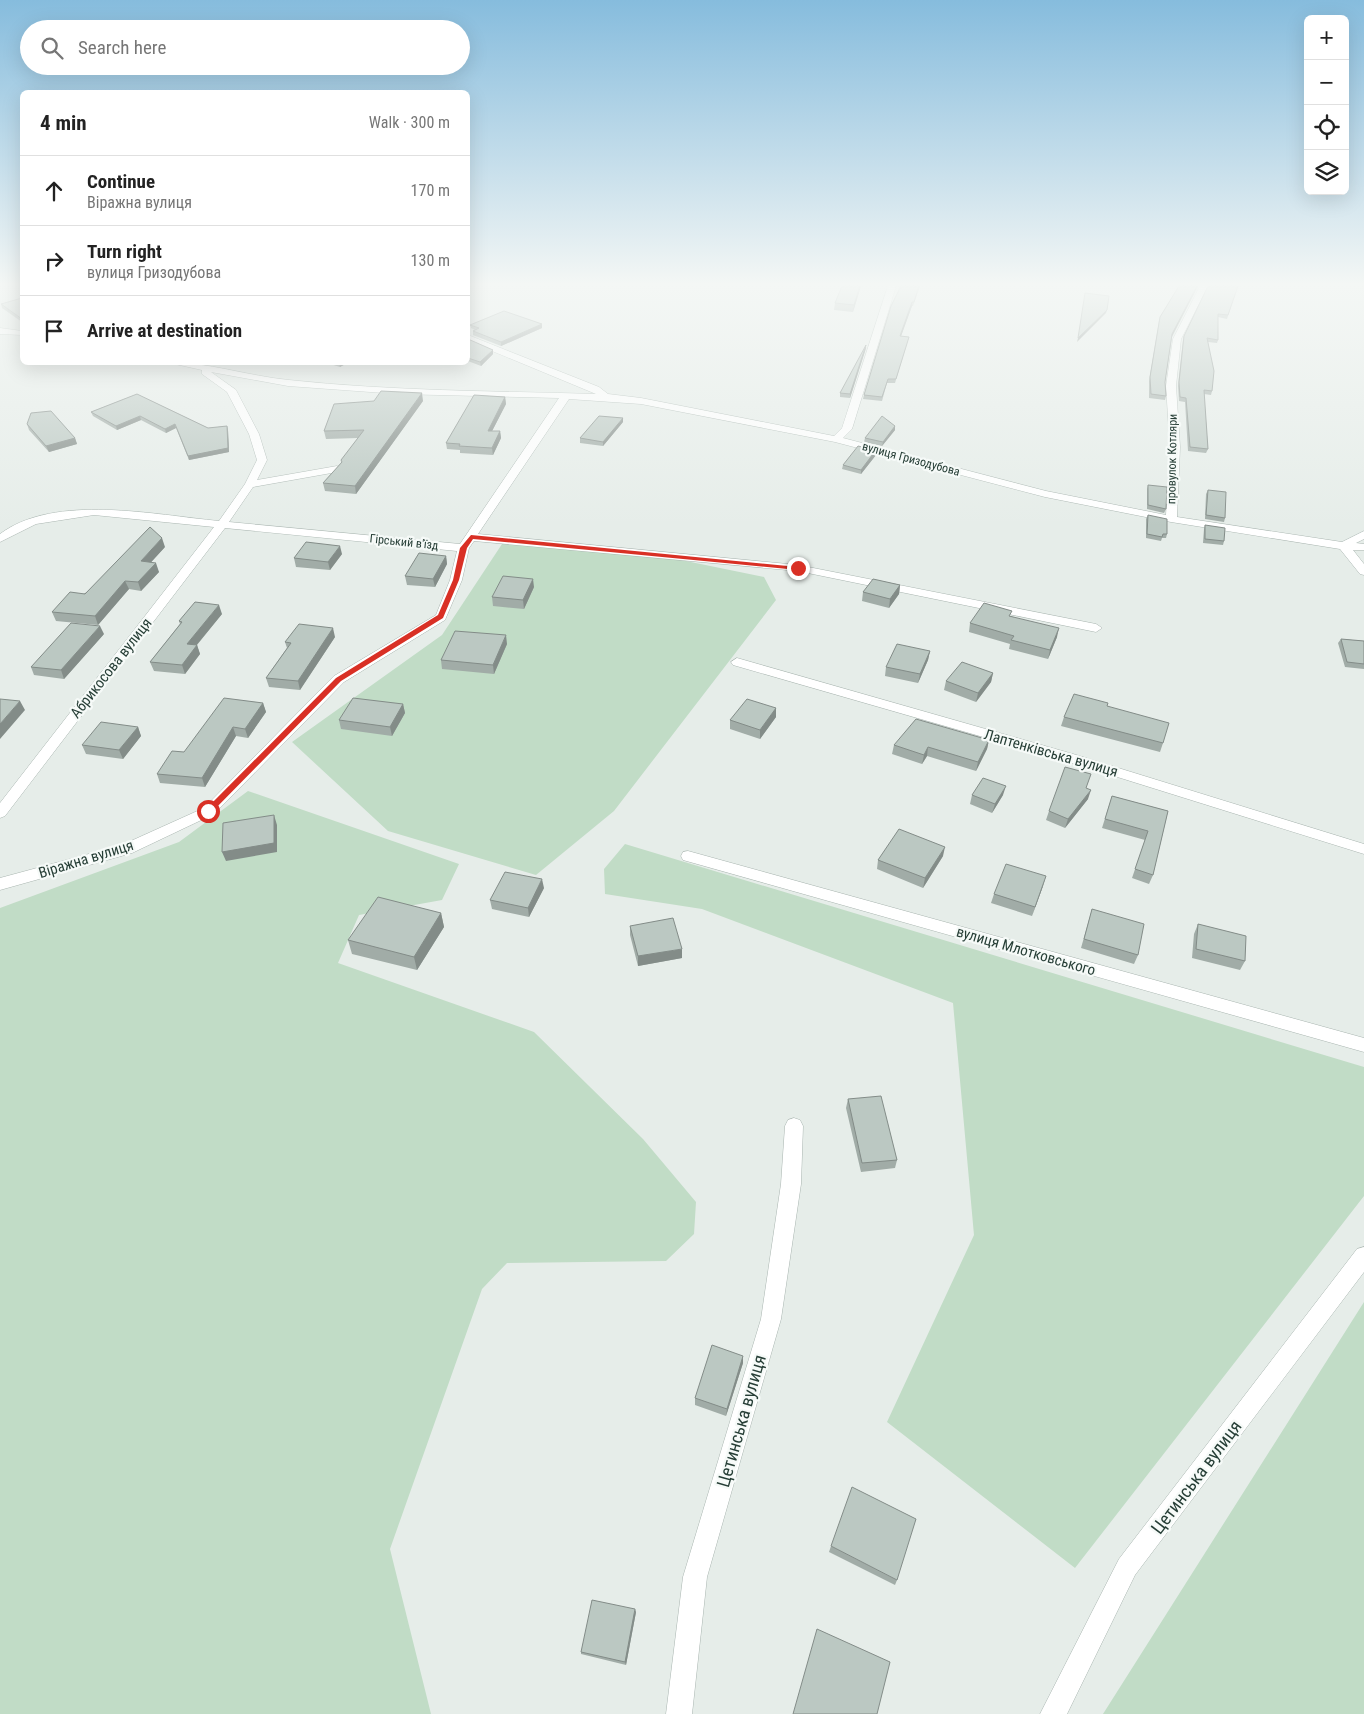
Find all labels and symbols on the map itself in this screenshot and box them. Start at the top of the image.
street label: провулок Котляри [1164,414,1180,504]
street label: вулиця Гризодубова [861,439,962,479]
street label: Гірський в'їзд [369,531,440,553]
route end [787,557,810,580]
street label: Абрикосова вулиця [66,614,156,722]
street label: Лаптенківська вулиця [982,725,1120,781]
route start [197,800,220,823]
street label: Віражна вулиця [36,836,136,882]
street label: вулиця Млотковського [954,923,1098,979]
street label: Цетинська вулиця [712,1352,770,1490]
street label: Цетинська вулиця [1146,1416,1246,1538]

